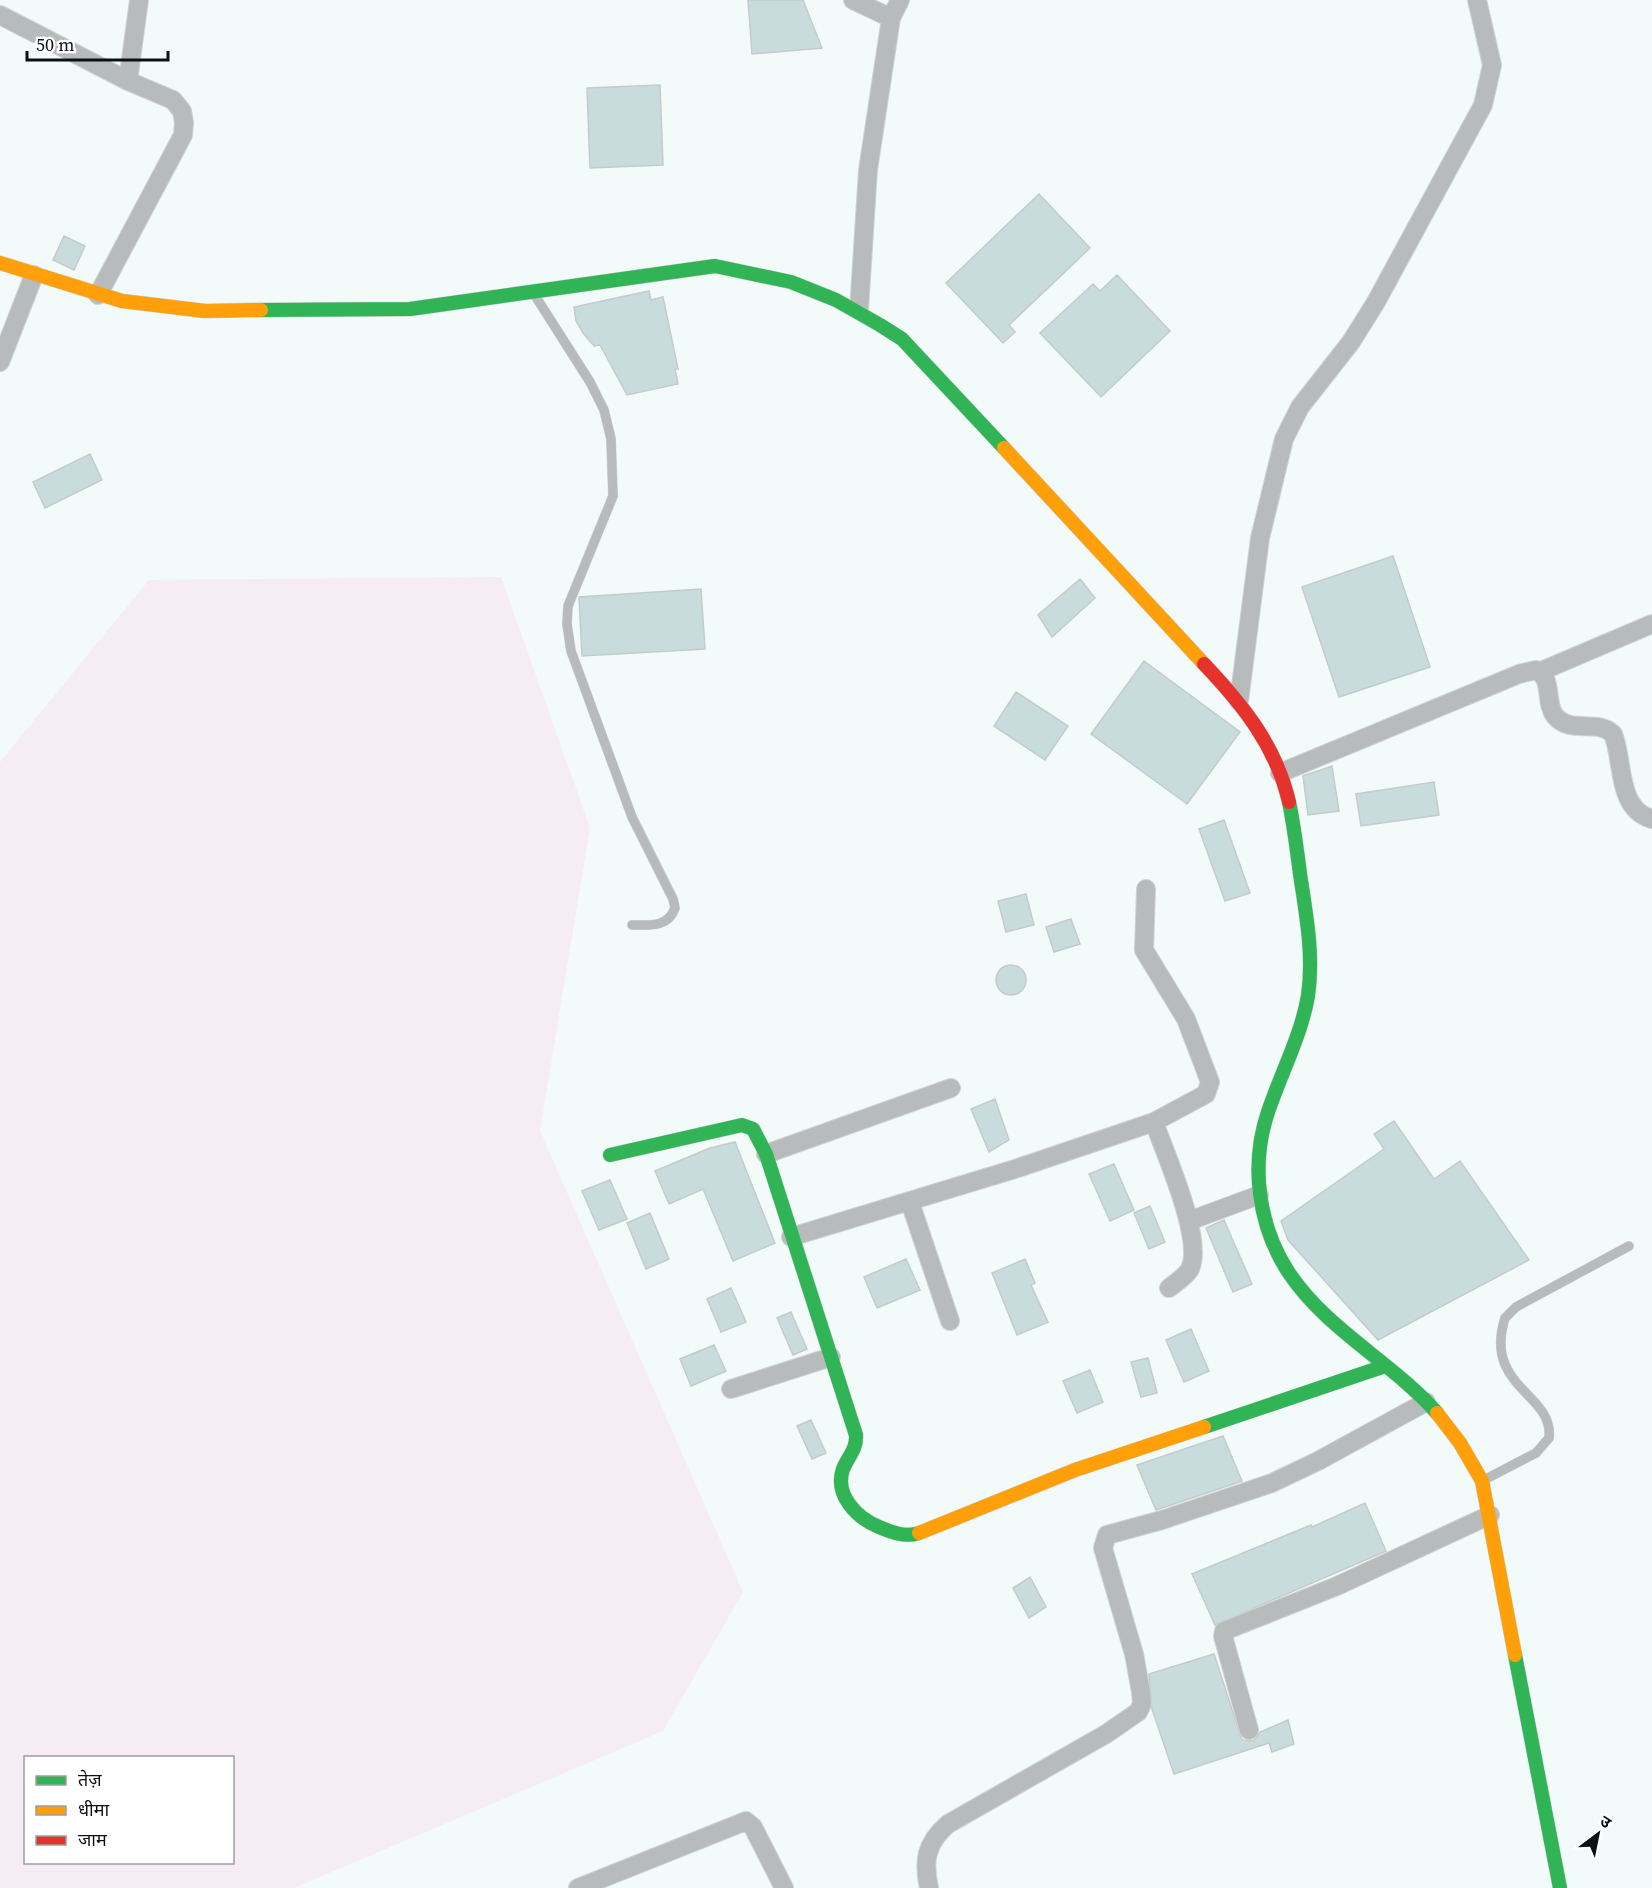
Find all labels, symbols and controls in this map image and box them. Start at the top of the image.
scale bar [27,24,168,62]
text: 50 m [36,32,74,57]
legend [24,1756,234,1864]
text: तेज़ [78,1767,102,1792]
text: धीमा [78,1797,109,1822]
north arrow [1568,1804,1628,1864]
text: उ [1596,1809,1616,1833]
text: जाम [78,1827,108,1852]

